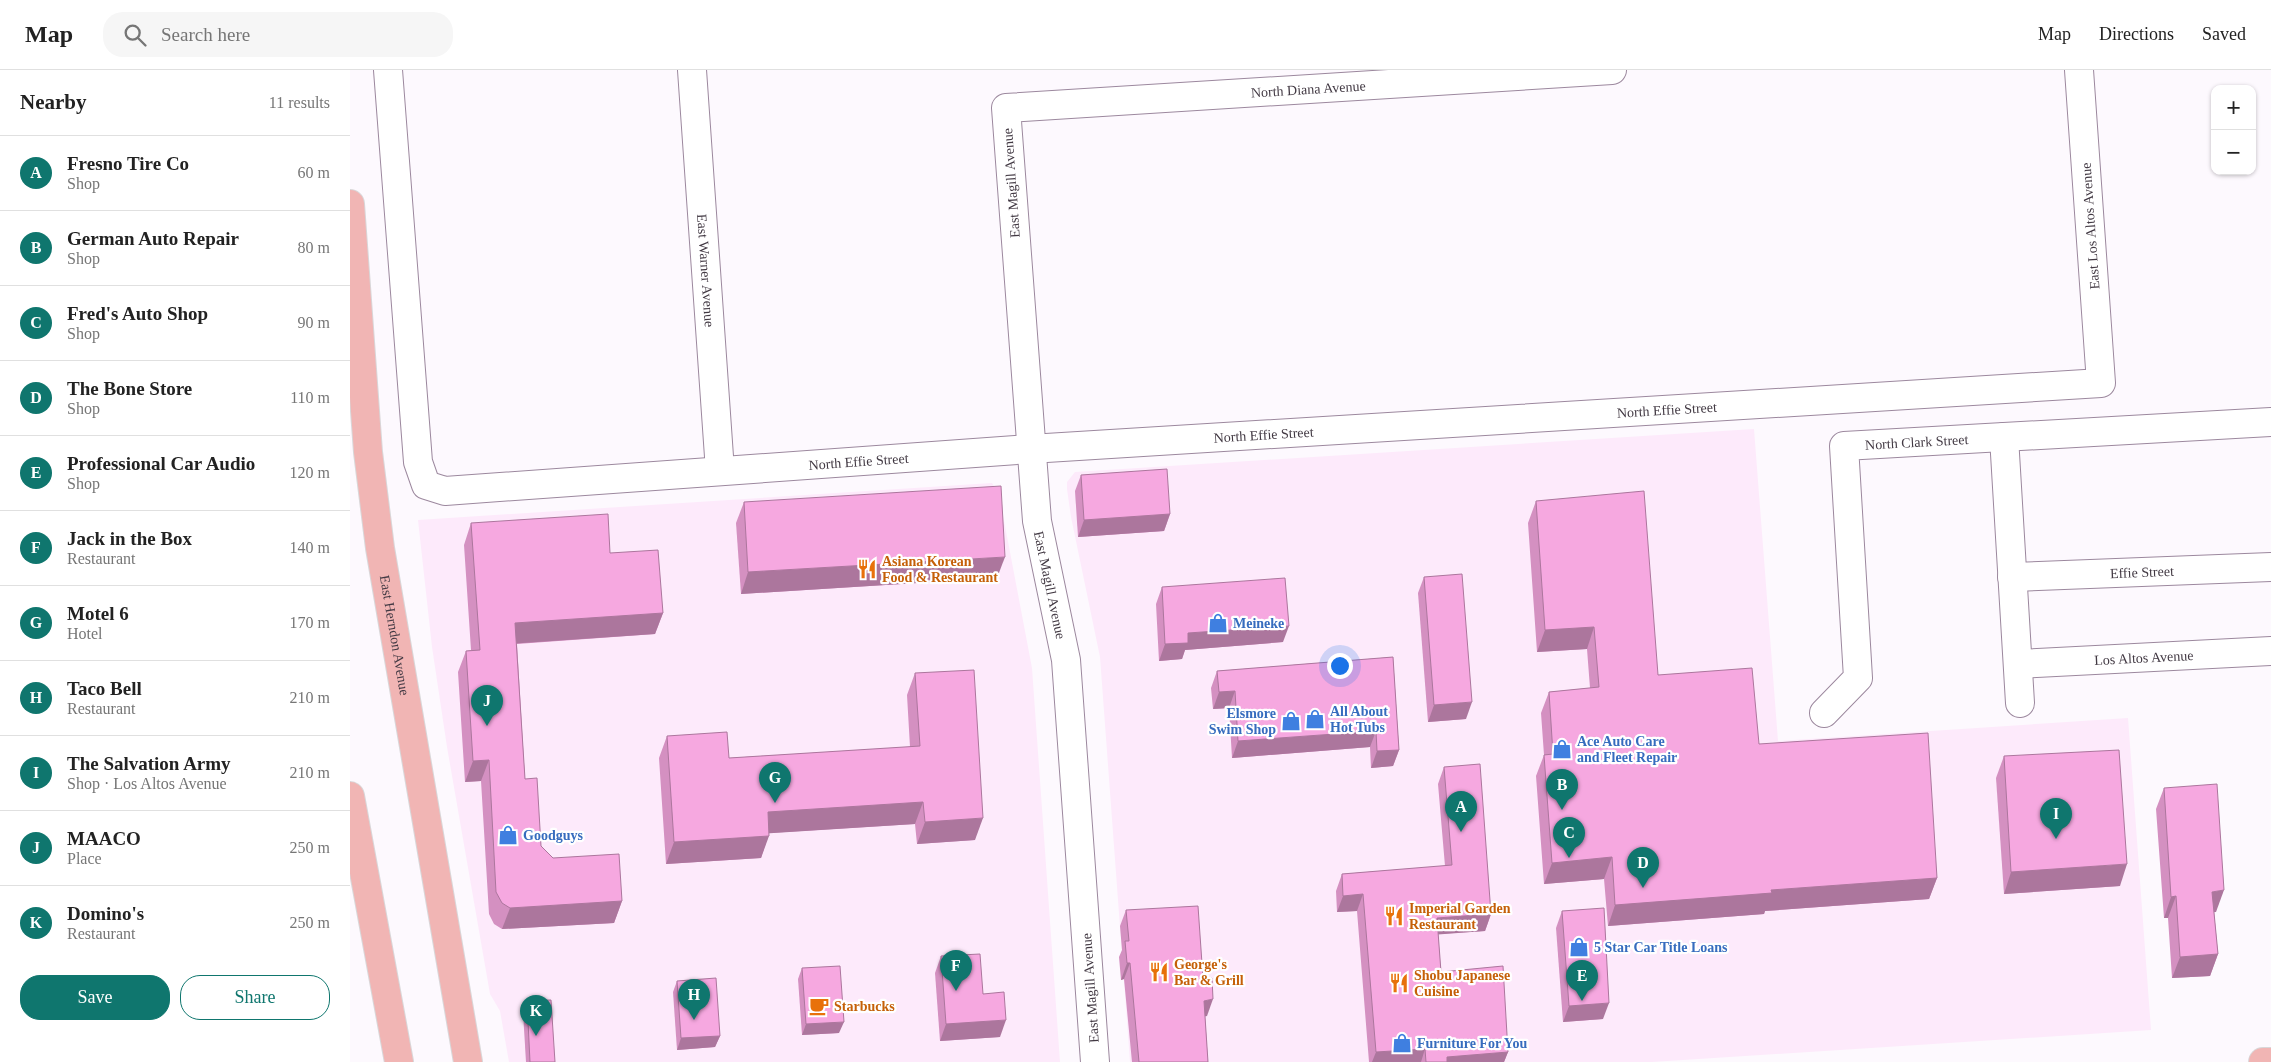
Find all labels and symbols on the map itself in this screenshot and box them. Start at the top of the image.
street label: North Diana Avenue [1250,78,1366,101]
street label: East Magill Avenue [1000,127,1023,238]
street label: East Los Altos Avenue [2079,162,2102,290]
street label: East Warner Avenue [694,213,717,328]
street label: North Effie Street [1616,400,1717,421]
street label: North Effie Street [1213,425,1314,446]
street label: North Clark Street [1865,432,1969,453]
street label: North Effie Street [808,451,909,473]
street label: East Magill Avenue [1031,530,1068,641]
place label: Asiana Korean Food & Restaurant [882,554,998,585]
restaurant icon: Asiana Korean Food & Restaurant [856,558,878,580]
street label: Effie Street [2110,564,2174,581]
street label: East Herndon Avenue [377,574,412,697]
shop icon: Meineke [1207,612,1229,634]
place label: Meineke [1233,616,1284,631]
street label: Los Altos Avenue [2094,648,2194,668]
your location [1327,653,1353,679]
pin: J [471,685,503,726]
place label: All About Hot Tubs [1330,704,1388,735]
place label: Elsmore Swim Shop [1209,706,1276,737]
shop icon: All About Hot Tubs [1304,708,1326,730]
shop icon: Elsmore Swim Shop [1280,710,1302,732]
place label: Ace Auto Care and Fleet Repair [1577,734,1677,765]
shop icon: Ace Auto Care and Fleet Repair [1551,738,1573,760]
pin: G [759,762,791,803]
pin: B [1546,769,1578,810]
pin: A [1445,791,1477,832]
pin: I [2040,798,2072,839]
pin: C [1553,817,1585,858]
shop icon: Goodguys [497,824,519,846]
place label: Goodguys [523,828,583,843]
pin: D [1627,847,1659,888]
place label: Imperial Garden Restaurant [1409,901,1511,932]
restaurant icon: Imperial Garden Restaurant [1383,905,1405,927]
street label: East Magill Avenue [1079,932,1102,1043]
shop icon: 5 Star Car Title Loans [1568,936,1590,958]
place label: 5 Star Car Title Loans [1594,940,1728,955]
pin: F [940,950,972,991]
place label: George's Bar & Grill [1174,957,1244,988]
pin: E [1566,960,1598,1001]
restaurant icon: George's Bar & Grill [1148,961,1170,983]
place label: Shobu Japanese Cuisine [1414,968,1510,999]
restaurant icon: Shobu Japanese Cuisine [1388,972,1410,994]
pin: H [678,979,710,1020]
pin: K [520,995,552,1036]
cafe icon: Starbucks [808,995,830,1017]
place label: Starbucks [834,999,895,1014]
shop icon: Furniture For You [1391,1032,1413,1054]
place label: Furniture For You [1417,1036,1527,1051]

